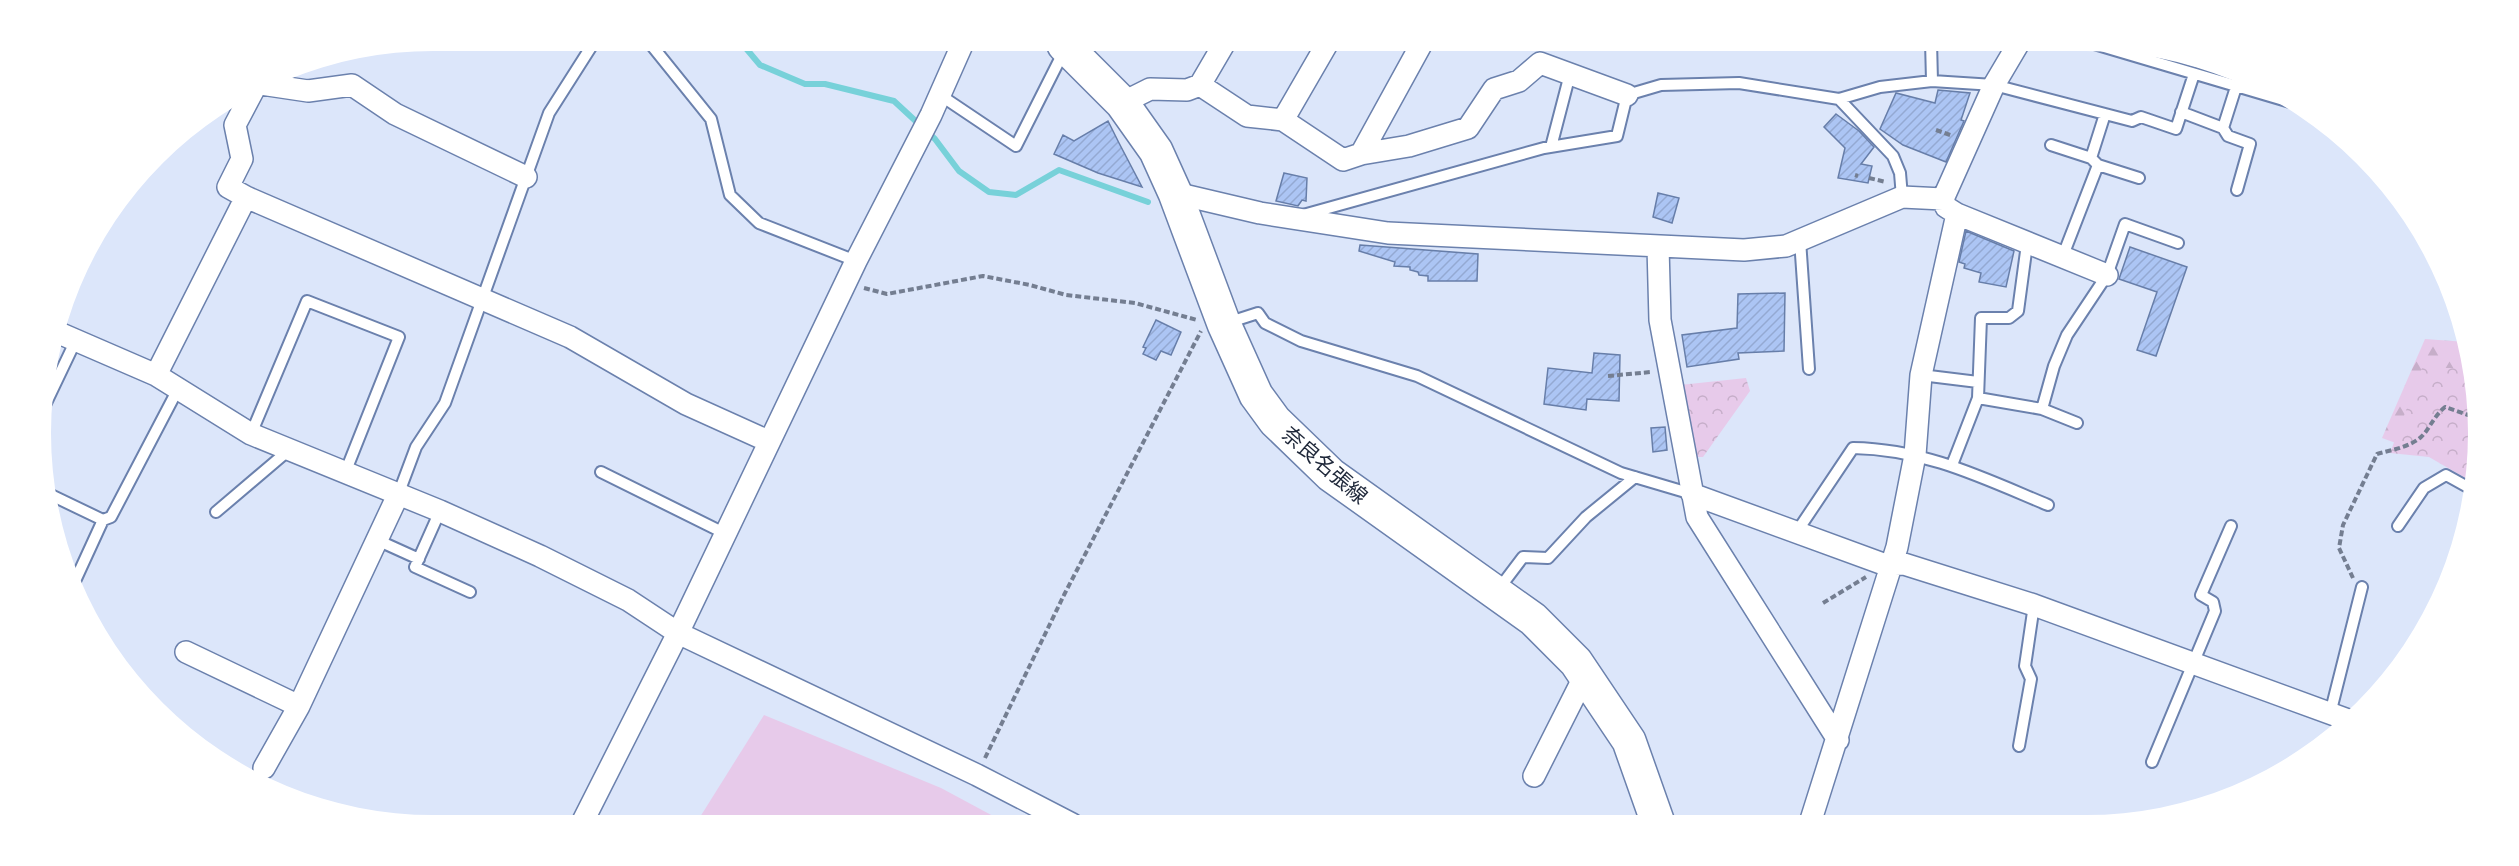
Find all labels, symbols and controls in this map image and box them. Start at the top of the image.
street label: 奈良名張線 [1277,421,1373,509]

